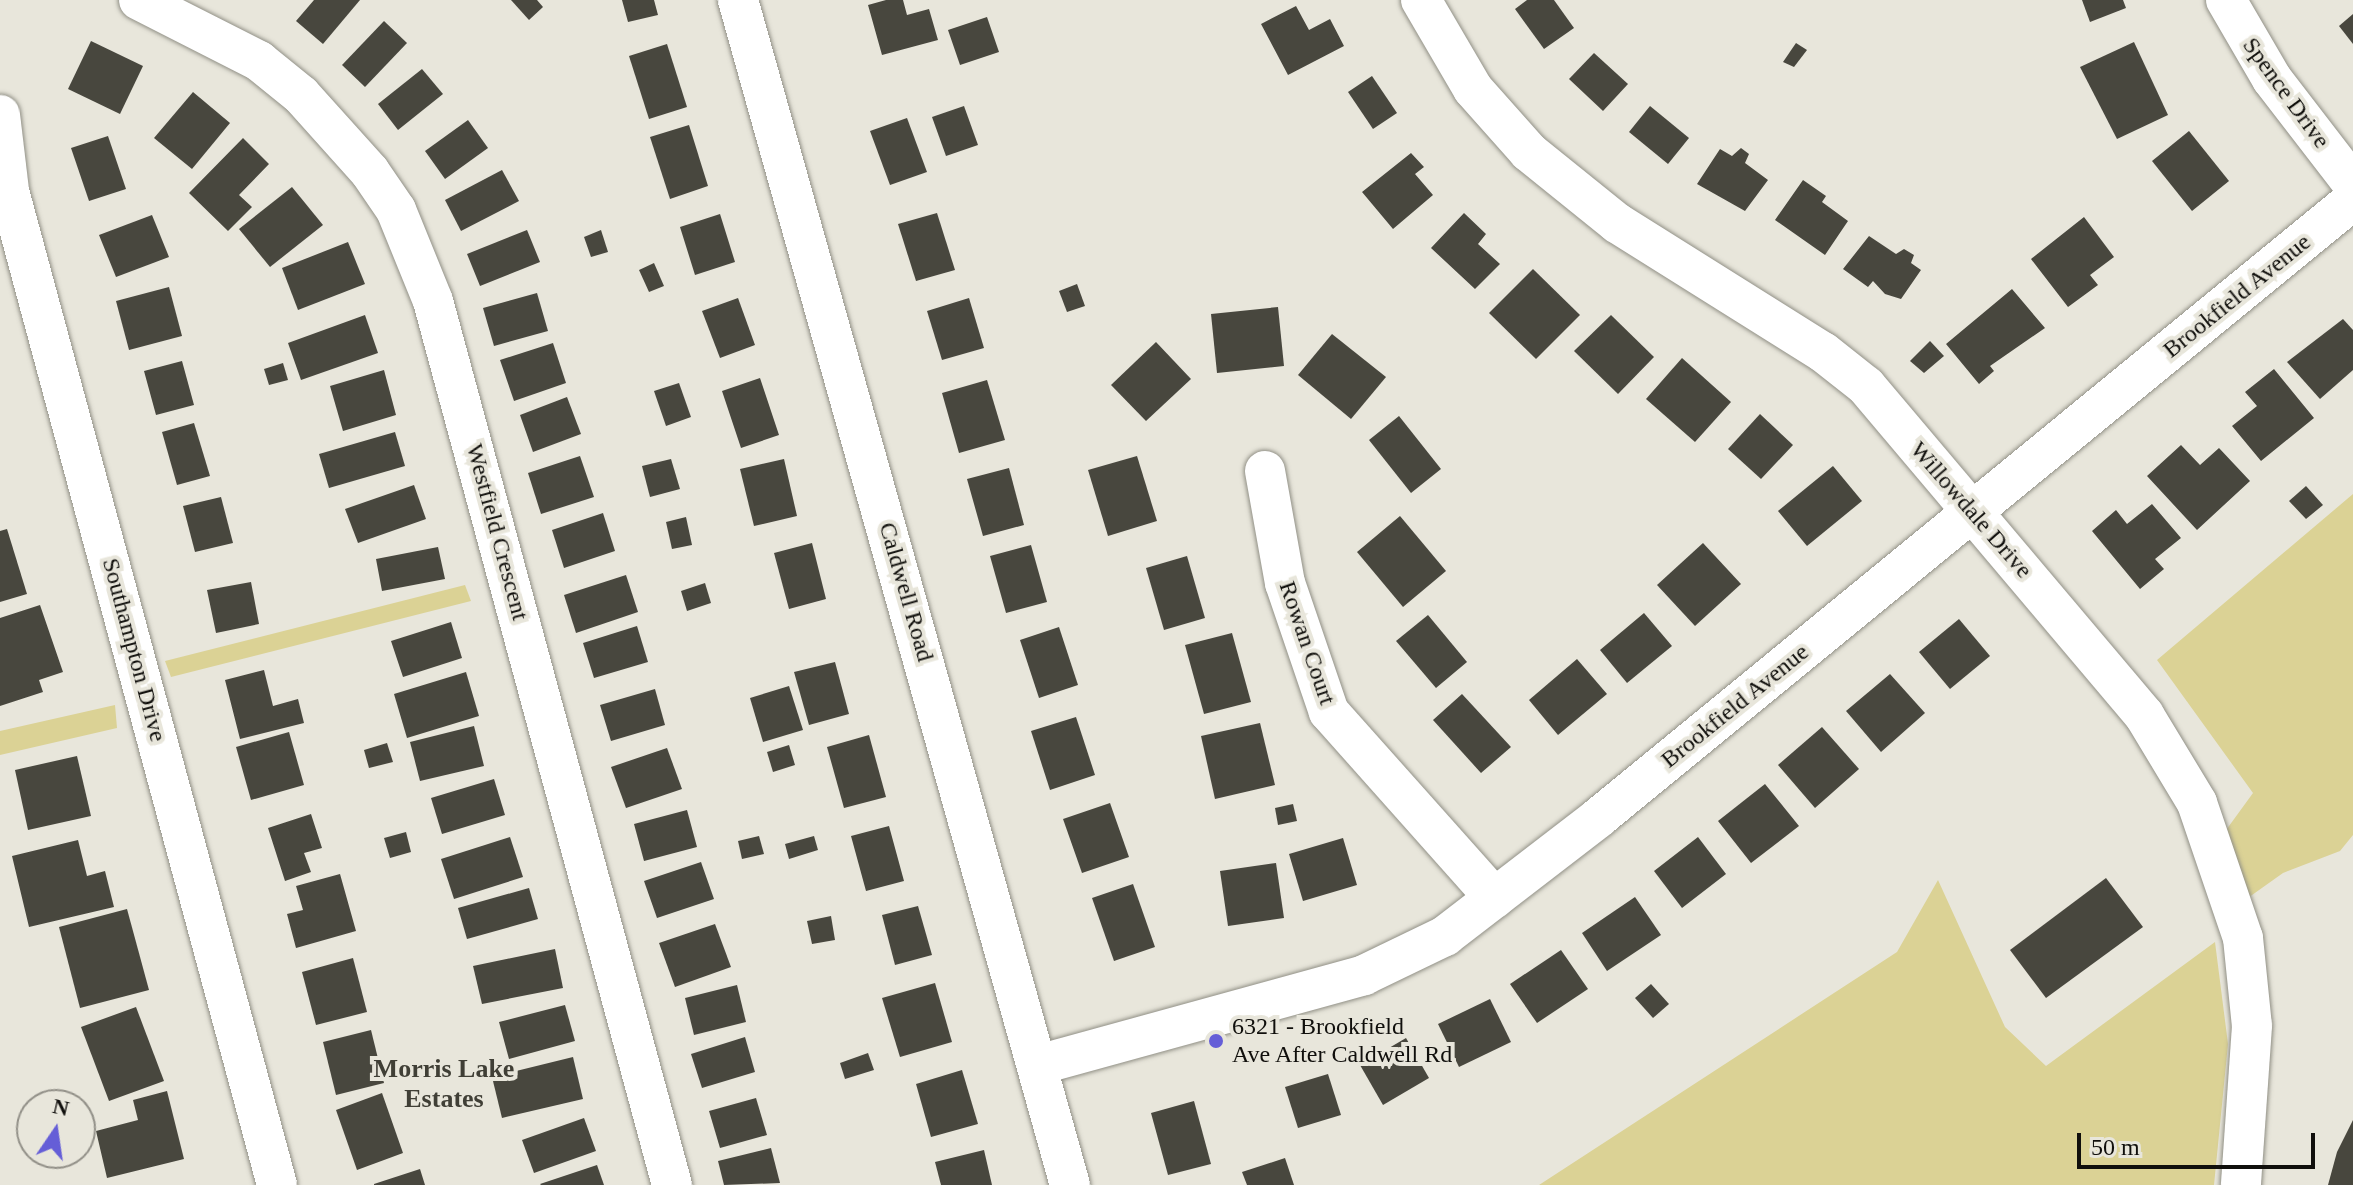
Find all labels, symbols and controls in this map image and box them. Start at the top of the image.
street label: Spence Drive [2236,32,2336,154]
street label: Brookfield Avenue [2157,227,2317,365]
street label: Willowdale Drive [1904,436,2038,584]
street label: Westfield Crescent [460,441,534,623]
street label: Caldwell Road [872,519,940,665]
street label: Southampton Drive [96,555,172,745]
street label: Rowan Court [1272,577,1342,709]
street label: Brookfield Avenue [1655,637,1815,775]
place label: 6321 - Brookfield Ave After Caldwell Rd [1232,1013,1453,1069]
marker: 6321 - Brookfield Ave After Caldwell Rd [1207,1032,1225,1050]
district label: Morris Lake Estates [374,1053,514,1114]
north arrow [16,1089,96,1169]
text: N [51,1093,72,1121]
scale bar [2081,1117,2319,1167]
text: 50 m [2091,1134,2140,1160]

